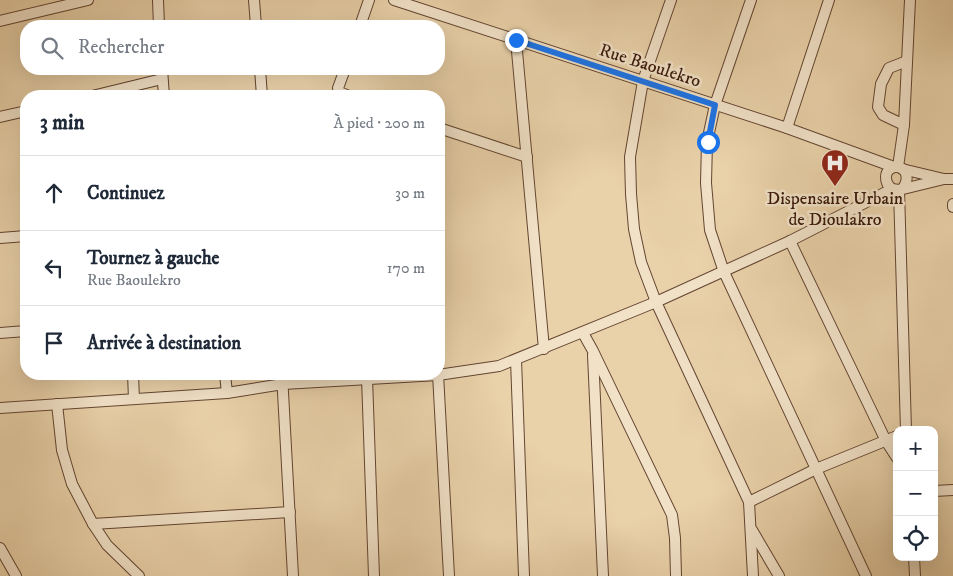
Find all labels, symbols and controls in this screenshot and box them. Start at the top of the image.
search box [20,20,445,75]
route end [505,29,528,52]
icon: search [38,34,66,62]
text: Rechercher [78,36,164,59]
street label: Rue Baoulekro [596,39,704,93]
text: 3 min [40,110,85,136]
text: À pied · 200 m [333,113,425,133]
route start [697,131,720,154]
hospital icon: Dispensaire Urbain de Dioulakro [820,148,850,187]
icon: ahead [40,179,68,207]
text: Continuez [87,182,165,205]
text: 30 m [395,183,425,203]
place label: Dispensaire Urbain de Dioulakro [767,188,904,231]
text: Tournez à gauche [87,247,219,270]
icon: left [40,254,68,282]
text: 170 m [387,258,425,278]
text: Rue Baoulekro [87,270,181,290]
icon: arrive [40,329,68,357]
text: Arrivée à destination [87,332,241,355]
map controls [893,426,938,561]
button: + [893,426,938,471]
button: − [893,471,938,516]
button: locate [893,516,938,561]

